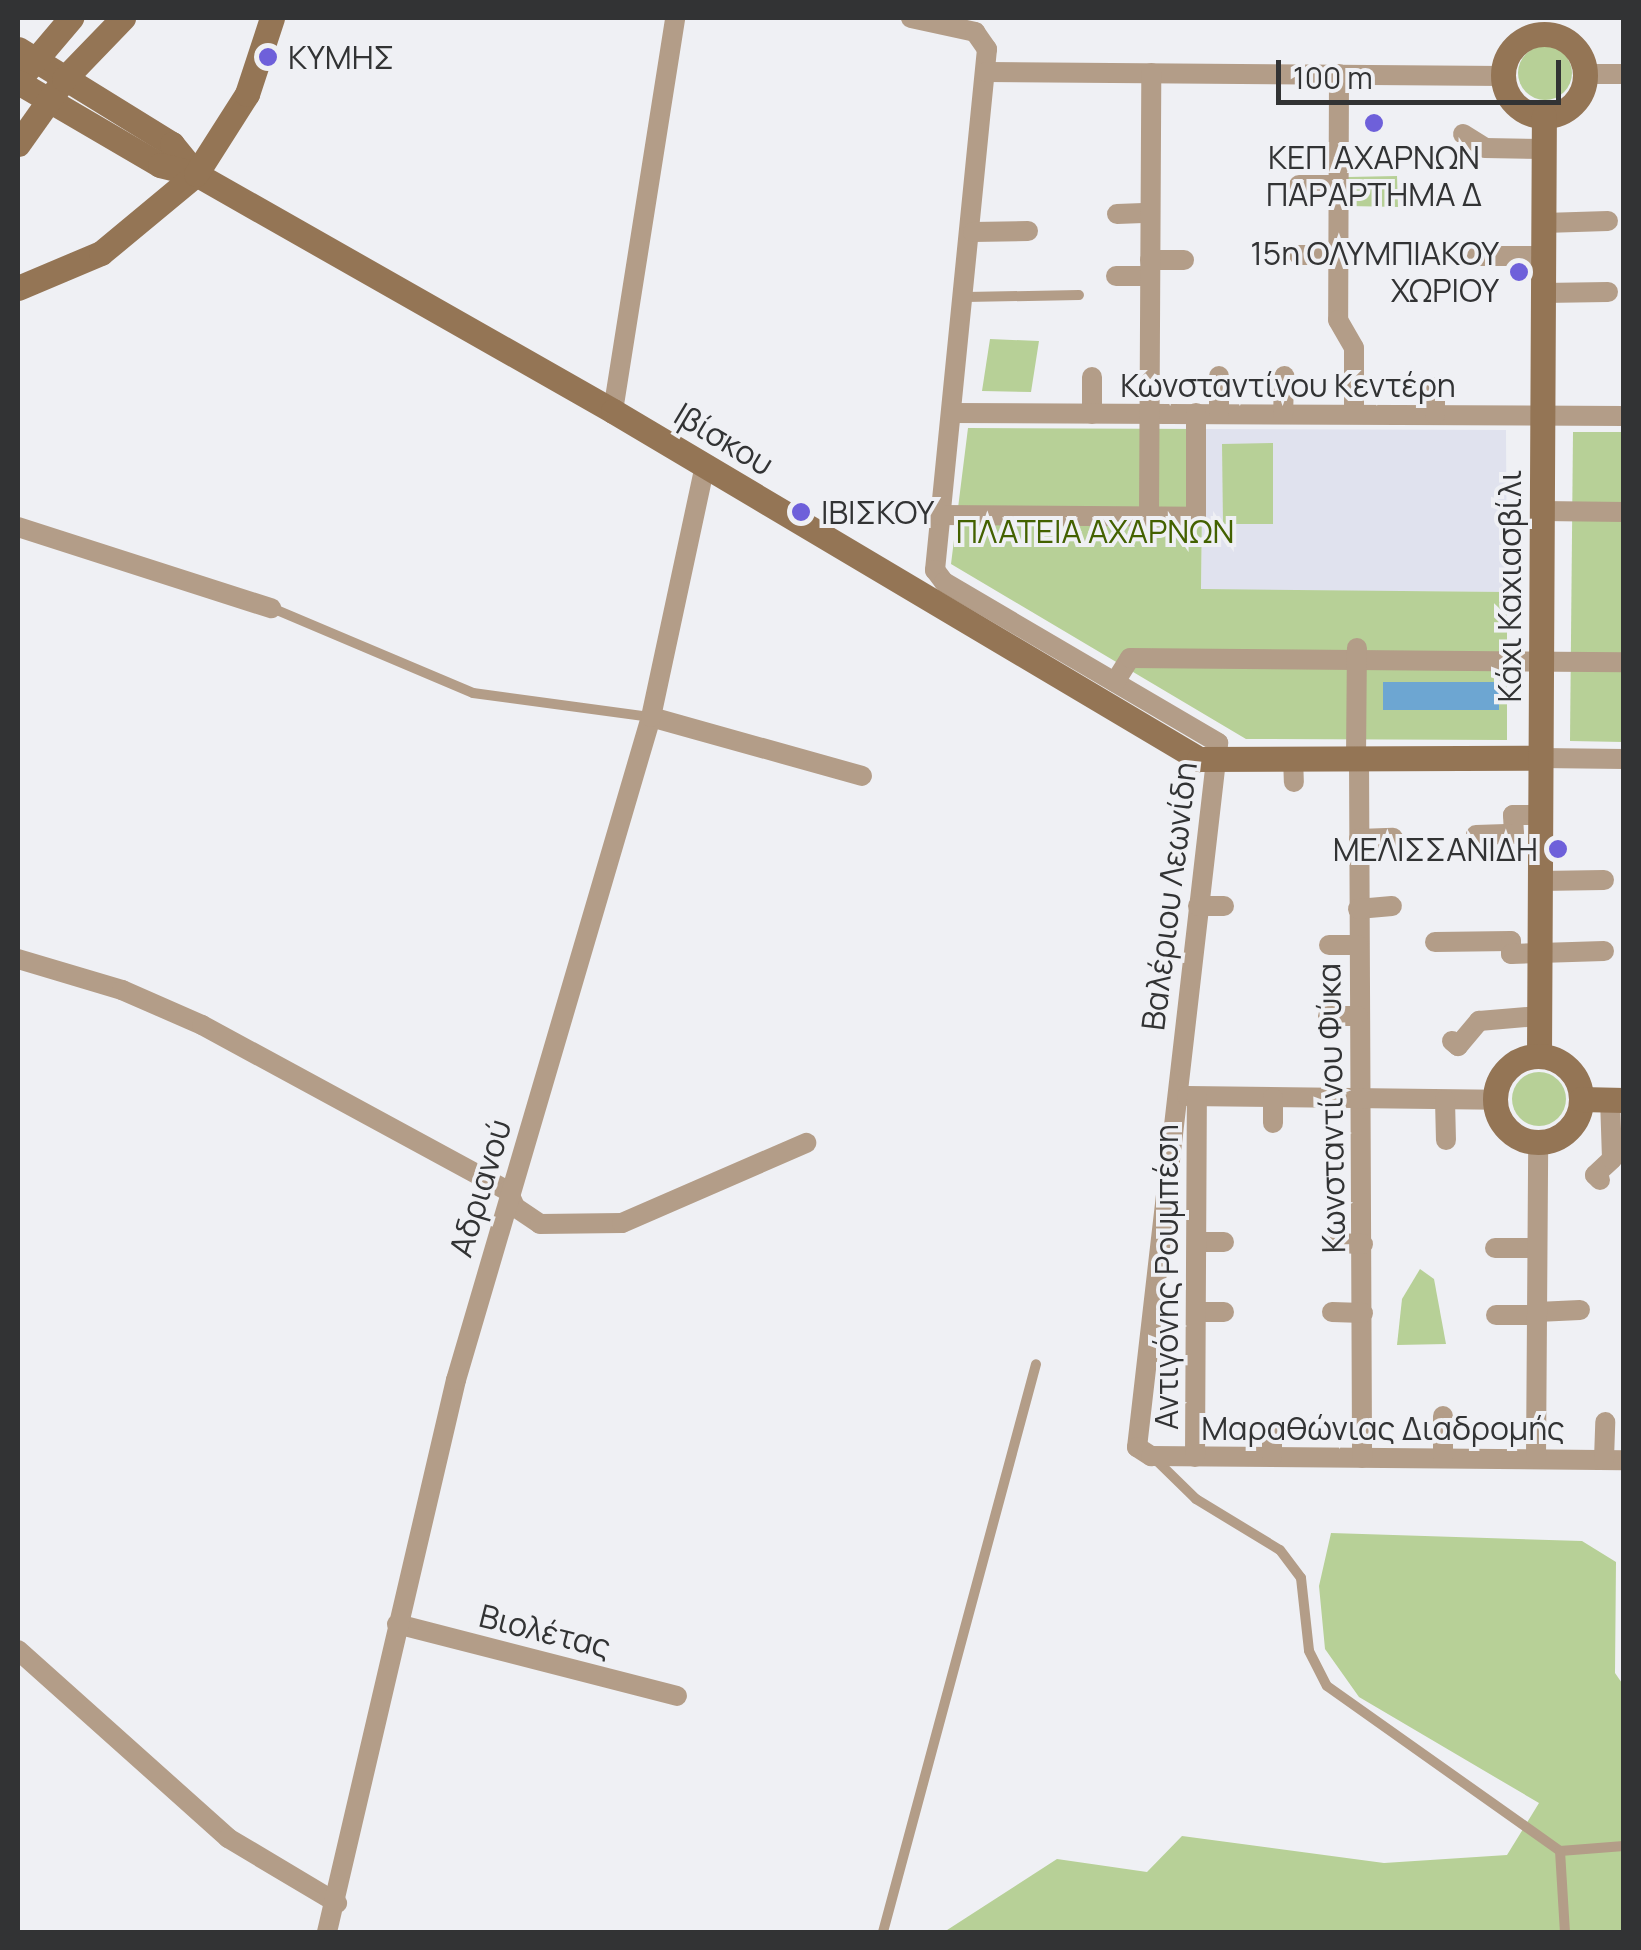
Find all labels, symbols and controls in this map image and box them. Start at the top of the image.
place label: ΚΥΜΗΣ [288,38,394,76]
scale bar [1281,40,1566,102]
marker: ΚΥΜΗΣ [257,46,279,68]
text: 100 m [1293,57,1373,98]
marker: ΚΕΠ ΑΧΑΡΝΩΝ ΠΑΡΑΡΤΗΜΑ Δ [1363,112,1385,134]
place label: ΚΕΠ ΑΧΑΡΝΩΝ ΠΑΡΑΡΤΗΜΑ Δ [1266,139,1482,214]
place label: 15η ΟΛΥΜΠΙΑΚΟΥ ΧΩΡΙΟΥ [1250,235,1499,310]
marker: 15η ΟΛΥΜΠΙΑΚΟΥ ΧΩΡΙΟΥ [1508,261,1530,283]
street label: Κωνσταντίνου Κεντέρη [1120,366,1456,404]
street label: Ιβίσκου [668,395,780,483]
street label: Κάχι Καχιασβίλι [1490,470,1528,702]
place label: ΙΒΙΣΚΟΥ [821,493,934,531]
marker: ΙΒΙΣΚΟΥ [790,501,812,523]
park label: ΠΛΑΤΕΙΑ ΑΧΑΡΝΩΝ [956,512,1234,550]
street label: Βαλέριου Λεωνίδη [1133,760,1205,1032]
place label: ΜΕΛΙΣΣΑΝΙΔΗ [1333,830,1538,868]
marker: ΜΕΛΙΣΣΑΝΙΔΗ [1547,838,1569,860]
street label: Κωνσταντίνου Φύκα [1309,963,1353,1253]
street label: Αδριανού [441,1115,519,1261]
street label: Αντιγόνης Ρουμπέση [1147,1124,1185,1430]
street label: Μαραθώνιας Διαδρομής [1201,1409,1565,1447]
street label: Βιολέτας [475,1596,615,1666]

